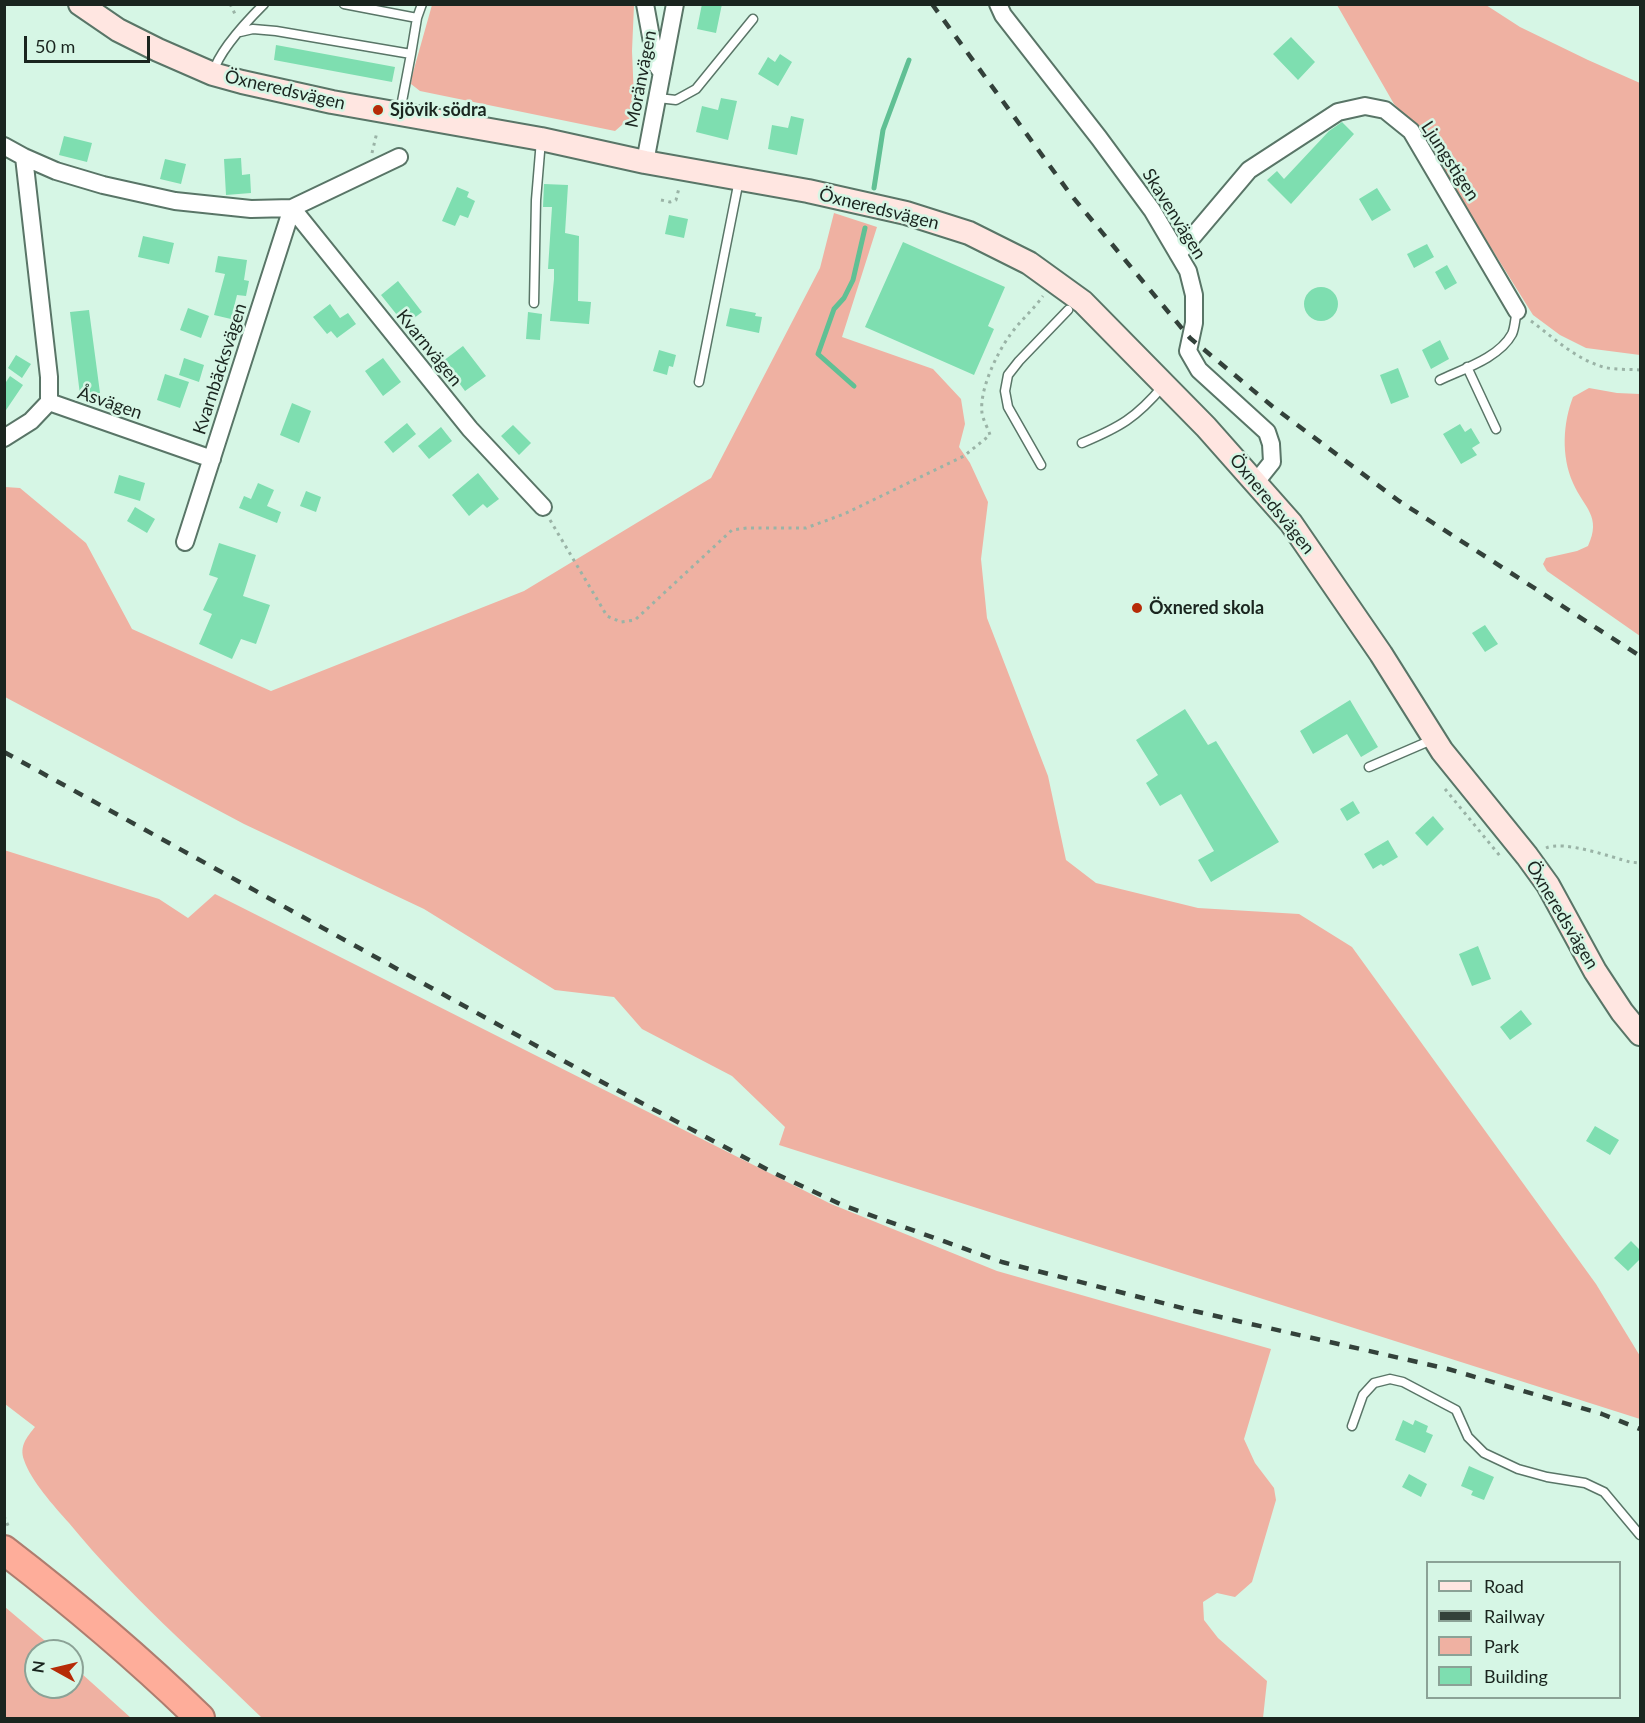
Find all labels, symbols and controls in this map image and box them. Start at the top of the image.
scale bar [27,24,153,62]
street label: Moränvägen [621,29,661,129]
text: 50 m [35,35,75,57]
street label: Öxneredsvägen [223,66,347,114]
place label: Sjövik södra [390,99,487,121]
marker: Sjövik södra [371,103,385,117]
street label: Ljungstigen [1416,117,1484,205]
street label: Skavenvägen [1138,165,1210,263]
street label: Öxneredsvägen [817,184,941,234]
street label: Kvarnbäcksvägen [189,301,251,437]
street label: Kvarnvägen [392,305,466,391]
street label: Åsvägen [75,382,145,424]
street label: Öxneredsvägen [1225,449,1319,559]
place label: Öxnered skola [1149,597,1264,619]
marker: Öxnered skola [1130,601,1144,615]
street label: Öxneredsvägen [1521,857,1603,973]
legend [1426,1561,1621,1699]
text: Road [1484,1575,1524,1597]
text: Railway [1484,1605,1545,1627]
text: Park [1484,1635,1519,1657]
north arrow [24,1639,84,1699]
text: N [27,1659,48,1674]
text: Building [1484,1665,1548,1687]

